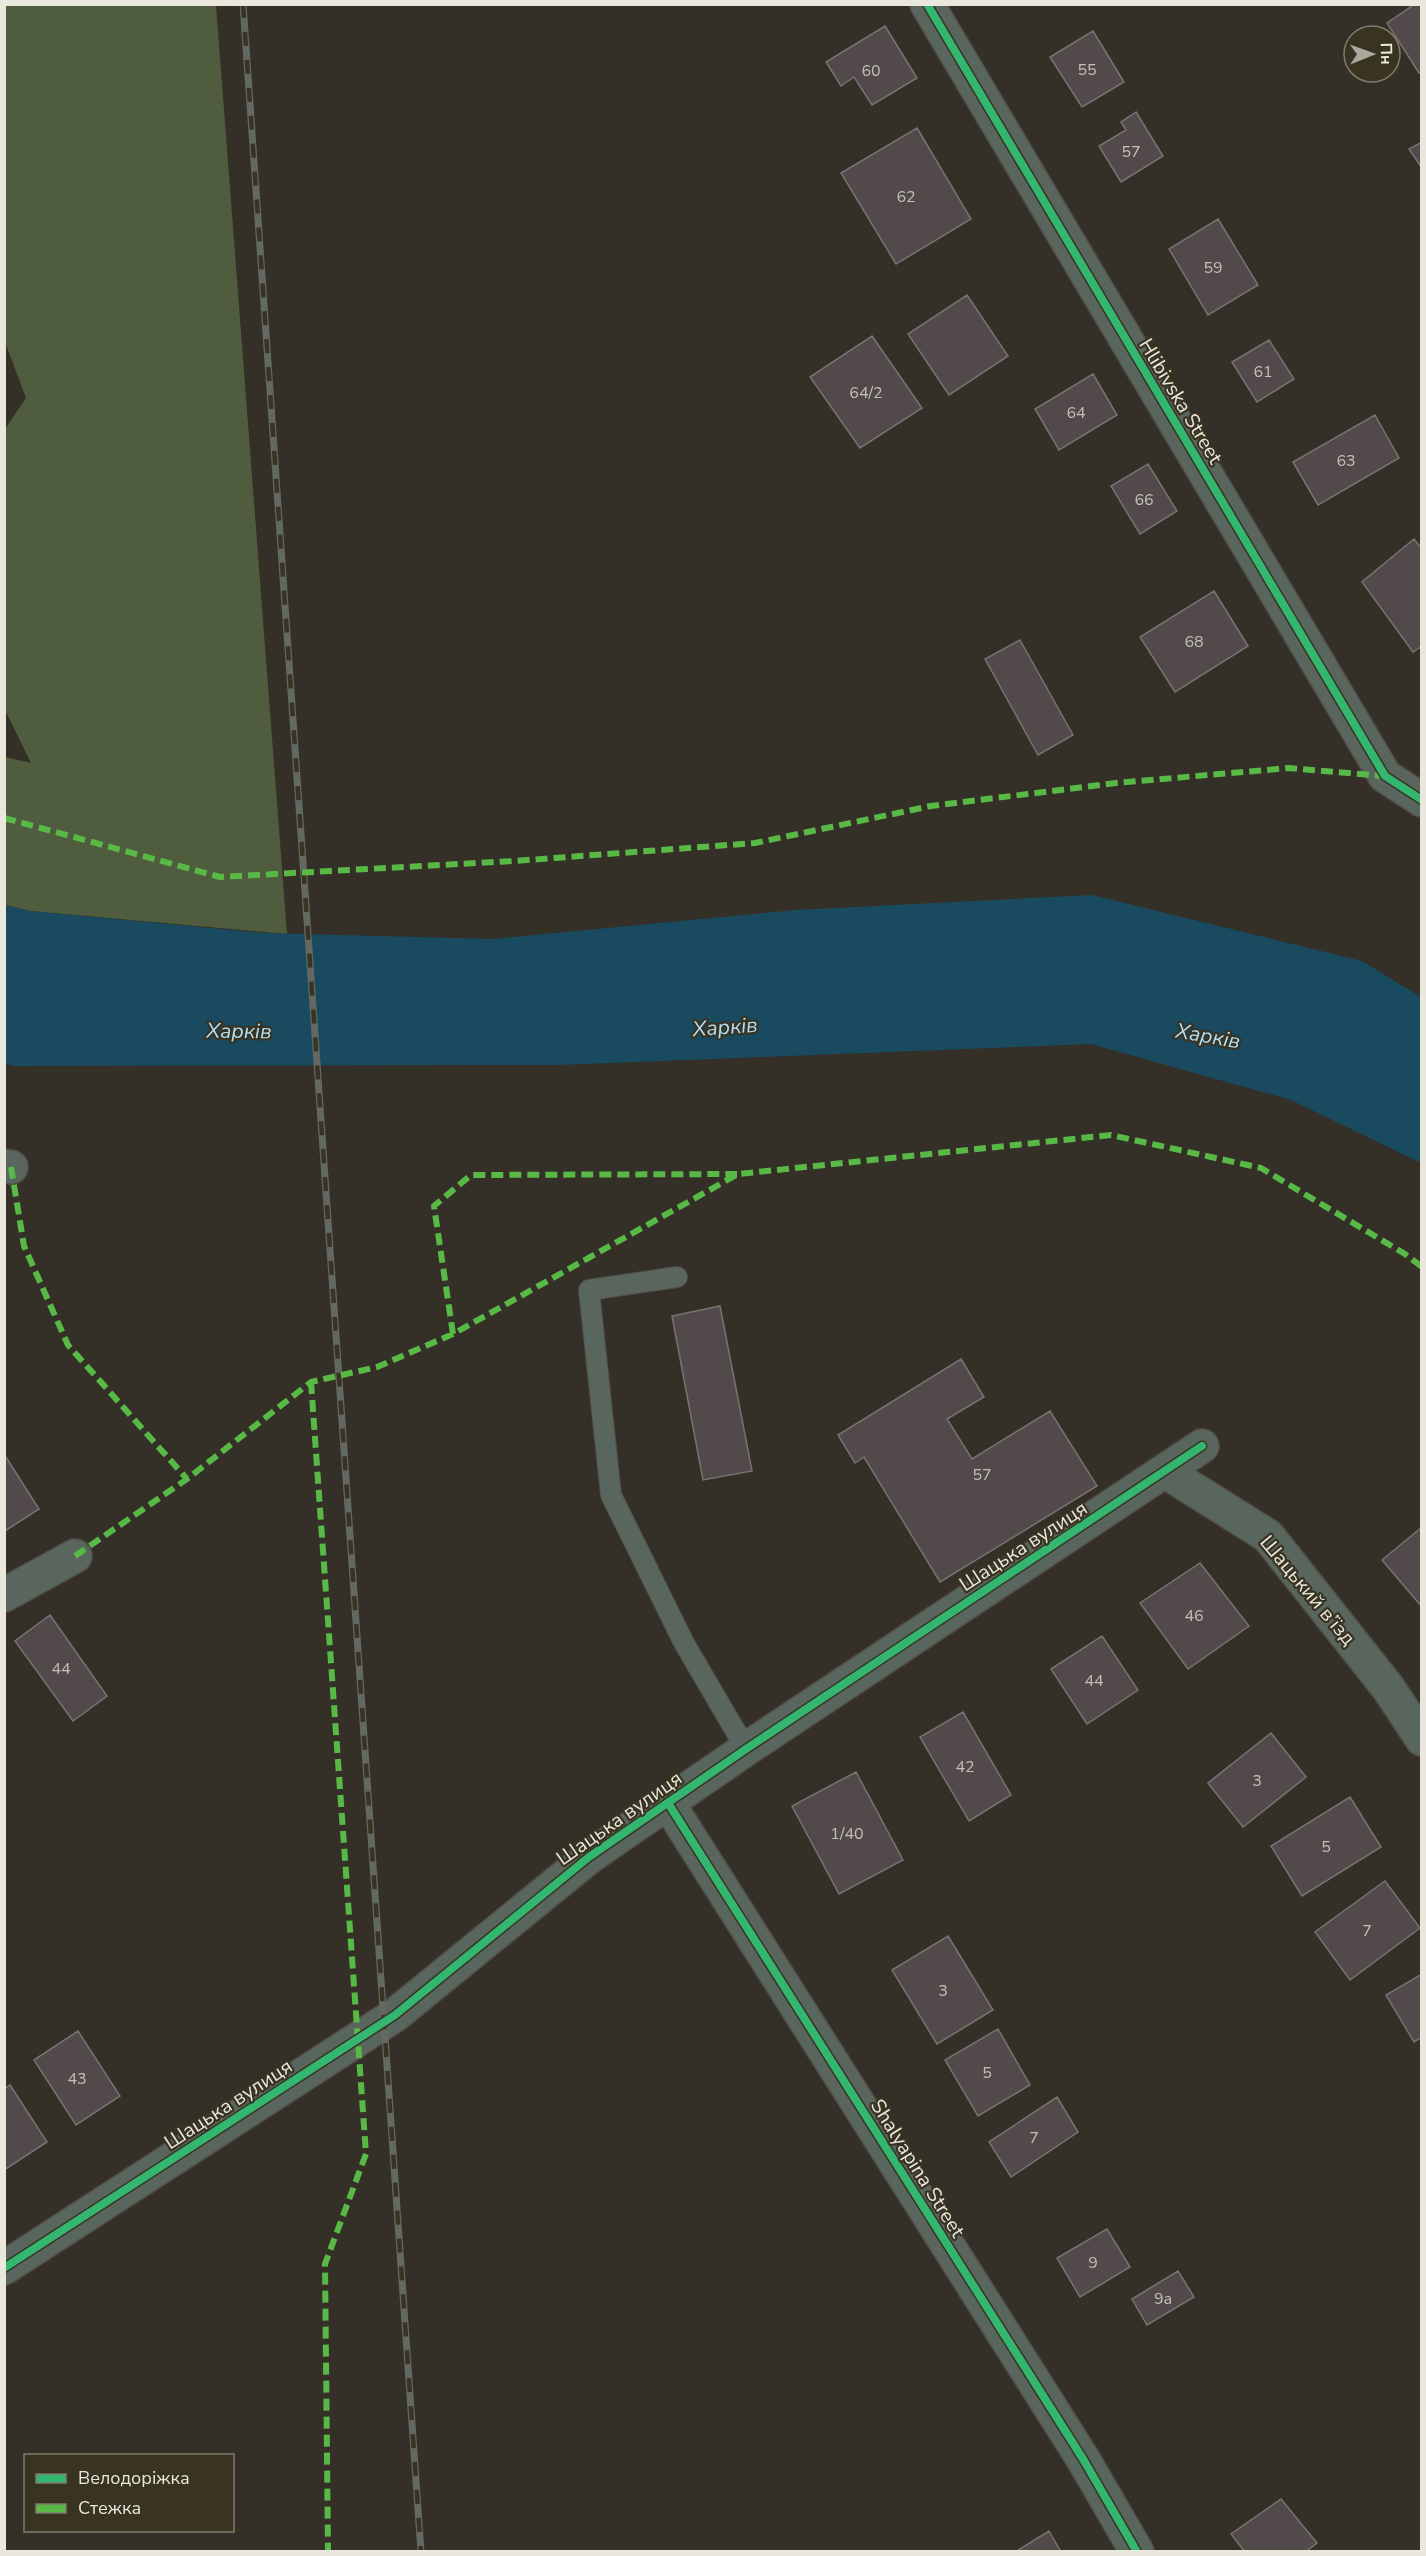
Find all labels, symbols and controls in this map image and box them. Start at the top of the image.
north arrow [1342,24,1402,84]
text: Пн [1375,43,1397,65]
house number: 55 [1077,59,1097,81]
house number: 60 [861,60,881,82]
house number: 57 [1121,141,1141,163]
house number: 62 [896,186,916,208]
house number: 59 [1203,257,1223,279]
street label: Hlibivska Street [1132,333,1229,470]
house number: 61 [1253,361,1273,383]
house number: 64/2 [849,382,883,404]
house number: 64 [1066,402,1086,424]
house number: 63 [1336,450,1356,472]
house number: 66 [1134,489,1154,511]
house number: 68 [1184,631,1204,653]
water label: Харків [691,1011,758,1043]
water label: Харків [205,1016,272,1046]
water label: Харків [1173,1016,1242,1055]
house number: 57 [972,1464,992,1486]
street label: Шацька вулиця [954,1495,1093,1598]
street label: Шацький в’їзд [1254,1530,1362,1651]
house number: 46 [1184,1605,1204,1627]
house number: 44 [51,1658,71,1680]
house number: 44 [1084,1670,1104,1692]
house number: 42 [955,1756,975,1778]
street label: Шацька вулиця [551,1765,688,1872]
house number: 3 [1252,1770,1262,1792]
house number: 1/40 [830,1823,864,1845]
house number: 5 [1321,1836,1331,1858]
house number: 7 [1362,1920,1372,1942]
house number: 3 [938,1980,948,2002]
street label: Шацька вулиця [159,2053,298,2156]
house number: 5 [982,2062,992,2084]
house number: 43 [67,2068,87,2090]
street label: Shalyapina Street [864,2094,972,2244]
house number: 7 [1029,2127,1039,2149]
house number: 9 [1088,2252,1098,2274]
house number: 9а [1154,2288,1172,2310]
legend [24,2454,234,2532]
text: Велодоріжка [78,2466,190,2490]
text: Стежка [78,2496,141,2520]

